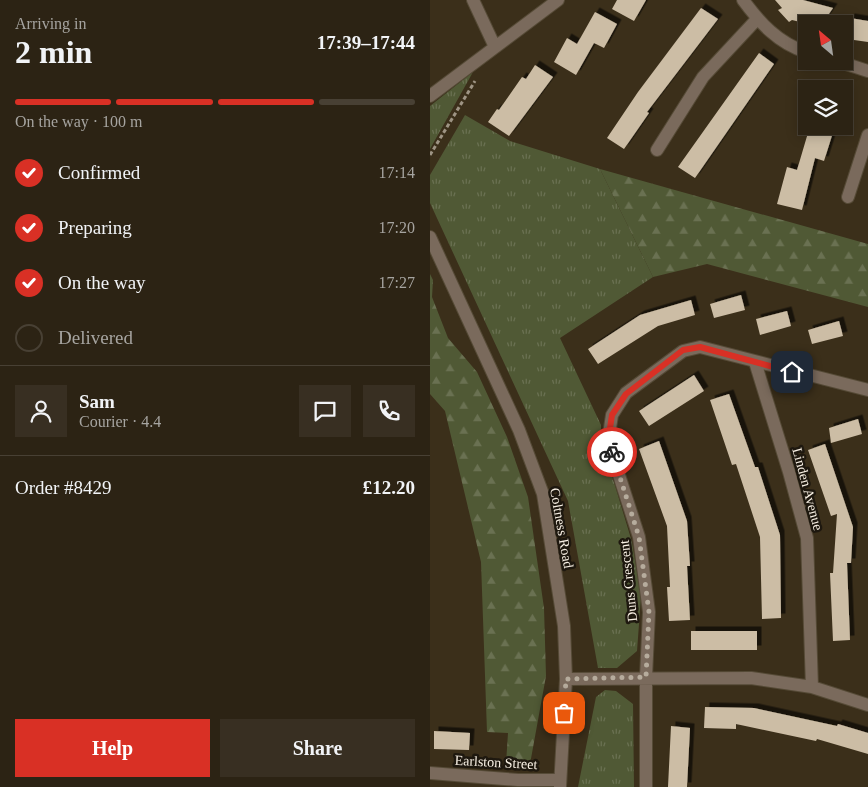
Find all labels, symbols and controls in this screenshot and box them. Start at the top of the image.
text: Arriving in [15,15,87,32]
north arrow [798,15,852,70]
map controls [798,15,853,135]
text: 17:39–17:44 [317,32,415,53]
text: 2 min [15,34,92,70]
button: layers [798,80,853,135]
text: On the way · 100 m [15,113,143,130]
icon: check [15,159,43,187]
text: Confirmed [58,162,140,183]
text: 17:14 [379,164,415,181]
icon: check [15,214,43,242]
text: Preparing [58,217,132,238]
text: 17:20 [379,219,415,236]
icon: check [15,269,43,297]
text: On the way [58,272,146,293]
text: 17:27 [379,274,415,291]
text: Delivered [58,327,133,348]
pin [771,351,813,393]
icon: home [778,358,806,386]
button: person [15,385,67,437]
button: chat [299,385,351,437]
button: phone [363,385,415,437]
text: Sam [79,391,115,412]
text: Courier · 4.4 [79,413,161,430]
courier [587,427,637,477]
icon: bike [598,438,626,466]
street label: Linden Avenue [789,446,826,532]
text: Order #8429 [15,477,112,498]
text: £12.20 [363,477,415,498]
street label: Coltness Road [547,487,576,569]
street label: Duns Crescent [617,539,640,623]
pin [543,692,585,734]
icon: bag [550,699,578,727]
button: Help [15,719,210,777]
button: Share [220,719,415,777]
street label: Earlston Street [454,753,538,772]

